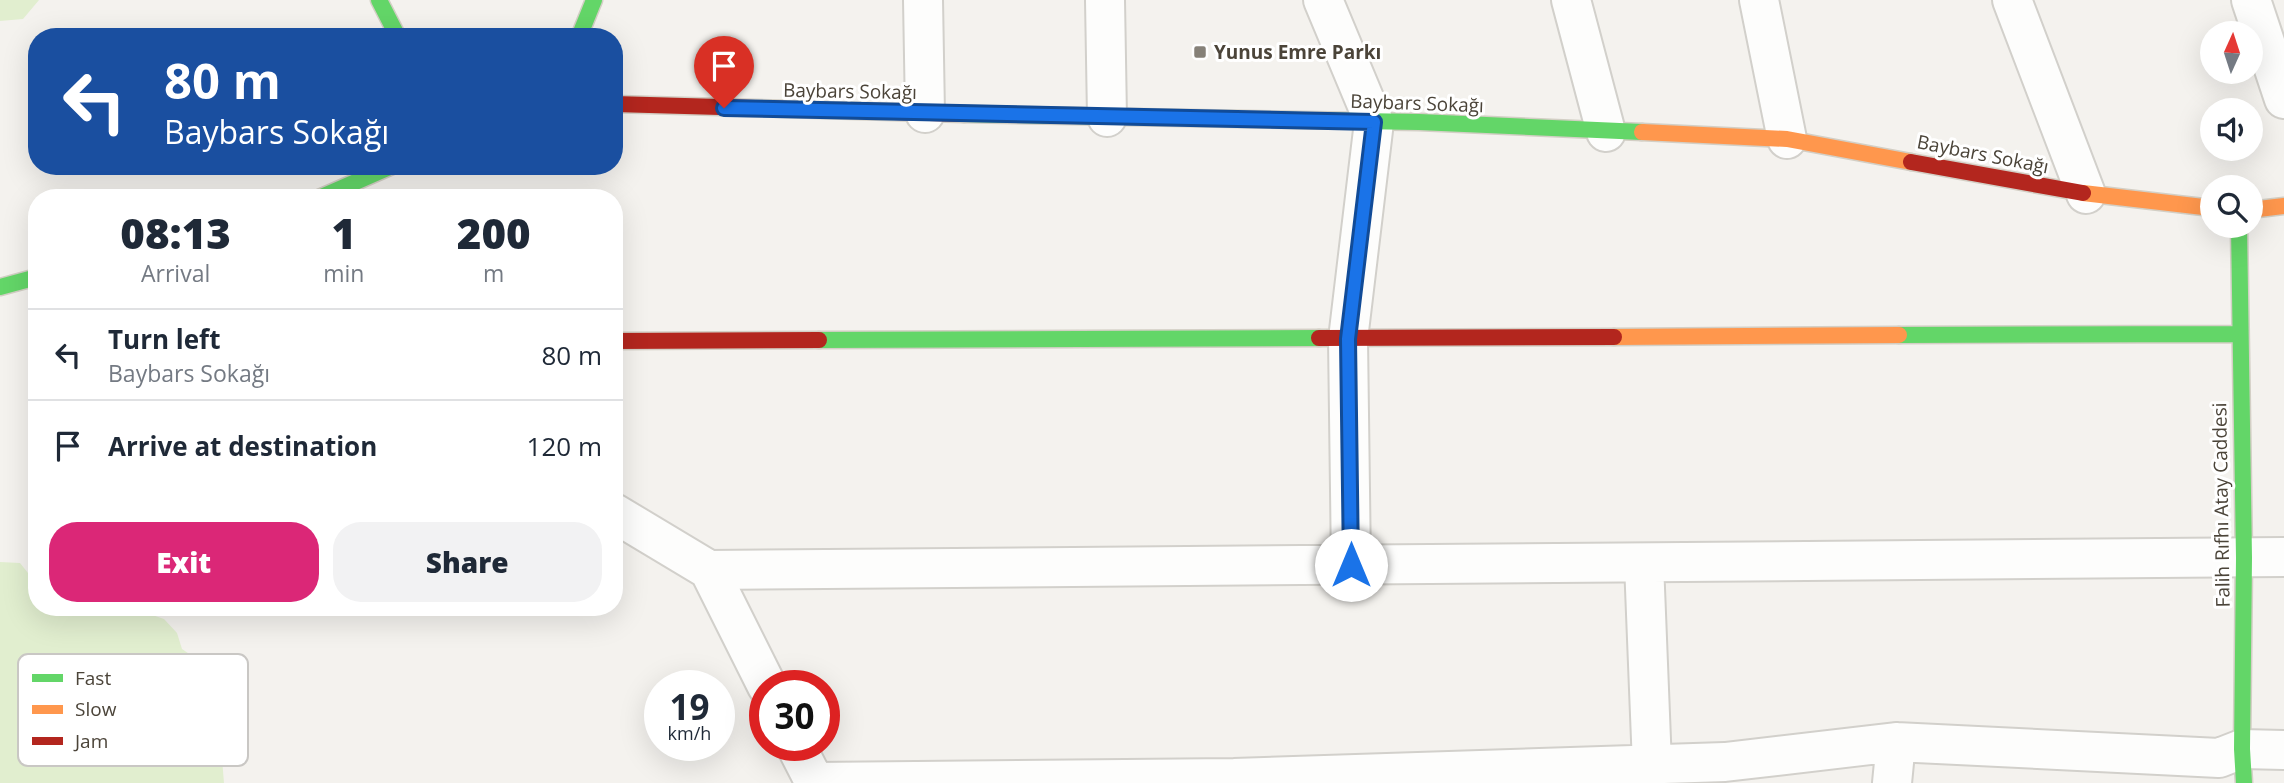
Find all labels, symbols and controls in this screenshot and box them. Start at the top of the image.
north arrow [2200,21,2263,84]
map controls [2200,21,2263,238]
pin [694,36,754,108]
place label: Yunus Emre Parkı [1214,39,1381,65]
marker: Yunus Emre Parkı [1192,44,1208,60]
text: 80 m [164,47,281,113]
icon: arrive [705,47,743,85]
icon: left [49,56,140,147]
street label: Baybars Sokağı [783,77,917,105]
street label: Baybars Sokağı [1350,88,1484,118]
button: sound [2200,98,2263,161]
text: Baybars Sokağı [164,110,389,153]
street label: Baybars Sokağı [1915,128,2051,180]
button: search [2200,175,2263,238]
text: 08:13 [120,204,231,261]
text: 1 [332,204,356,261]
text: 200 [457,204,531,261]
text: Arrival [141,257,210,289]
text: min [323,257,364,289]
text: m [483,257,504,289]
text: Turn left [108,321,220,357]
icon: left [49,336,87,374]
text: 80 m [541,337,602,373]
text: Baybars Sokağı [108,357,270,389]
street label: Falih Rıfhı Atay Caddesi [2206,402,2236,608]
icon: arrive [49,427,87,465]
text: Arrive at destination [108,428,377,464]
text: 120 m [527,428,602,464]
button: Exit [49,522,319,602]
button: Share [333,522,602,602]
position arrow [1314,528,1388,602]
legend [18,654,248,766]
text: Fast [75,665,111,691]
speed limit sign: 30 [749,670,840,761]
text: 19 [669,683,710,730]
text: Slow [75,696,117,722]
text: km/h [668,721,711,745]
text: Jam [73,728,108,754]

